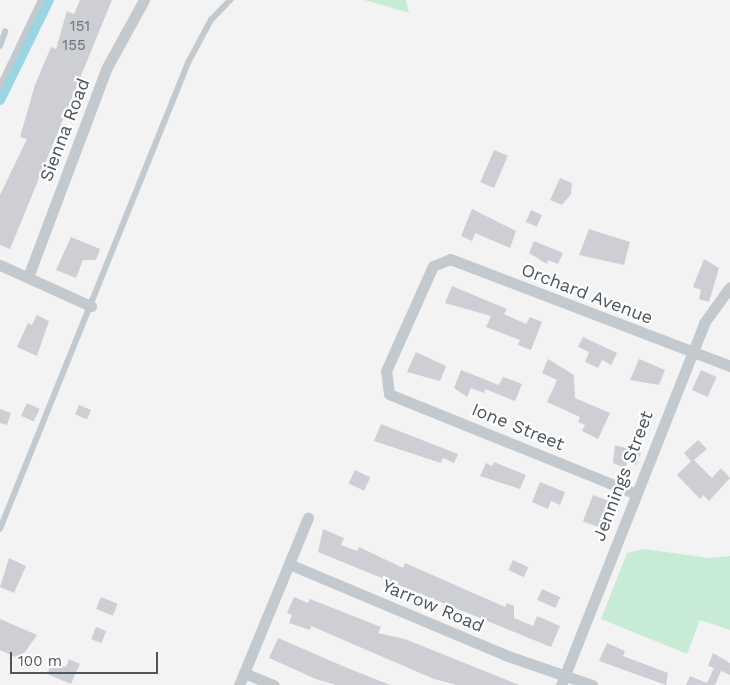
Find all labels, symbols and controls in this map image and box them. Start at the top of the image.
house number: 151 [70,18,90,36]
house number: 155 [62,37,86,55]
street label: Sienna Road [35,75,95,185]
street label: Orchard Avenue [518,259,656,329]
street label: Ione Street [469,399,567,455]
street label: Jennings Street [588,408,658,544]
street label: Yarrow Road [379,575,487,637]
scale bar [12,642,160,674]
text: 100 m [18,652,62,670]

